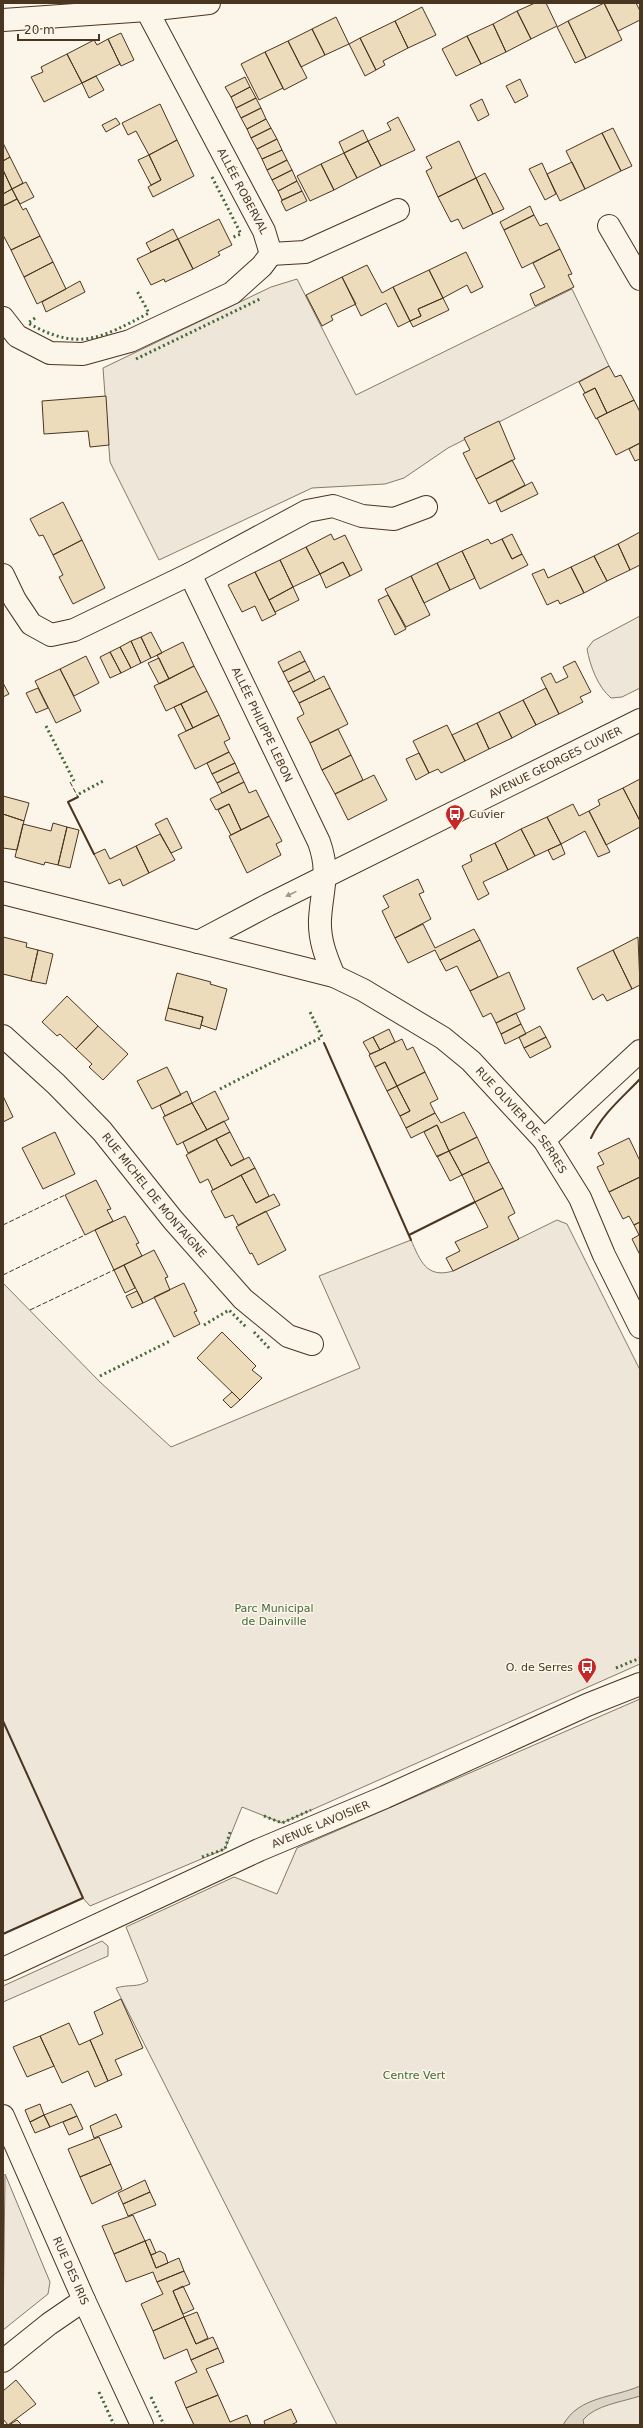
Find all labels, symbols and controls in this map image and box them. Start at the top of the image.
scale bar [18,16,99,42]
text: 20 m [24,23,55,37]
street label: ALLÉE ROBERVAL [215,146,271,237]
street label: ALLÉE PHILIPPE LEBON [229,665,296,784]
street label: AVENUE GEORGES CUVIER [487,723,624,801]
bus stop icon: Cuvier [444,803,466,831]
place label: Cuvier [469,808,505,821]
one-way arrow [285,891,297,897]
street label: RUE OLIVIER DE SERRES [473,1064,570,1176]
street label: RUE MICHEL DE MONTAIGNE [99,1130,209,1260]
park label: Parc Municipal de Dainville [234,1602,314,1628]
bus stop icon: O. de Serres [576,1656,598,1684]
place label: O. de Serres [506,1661,573,1674]
street label: AVENUE LAVOISIER [269,1798,372,1851]
park label: Centre Vert [383,2069,446,2082]
street label: RUE DES IRIS [50,2235,92,2307]

